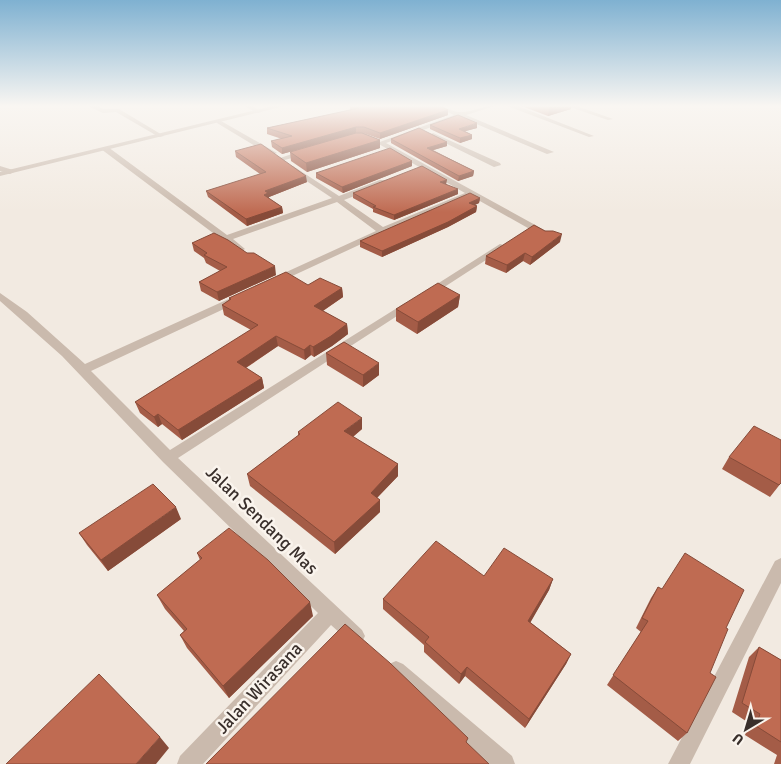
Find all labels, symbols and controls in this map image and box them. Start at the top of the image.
street label: Jalan Sendang Mas [201,461,323,579]
street label: Jalan Wirasana [211,638,307,738]
north arrow [721,704,771,754]
text: U [729,729,747,748]

